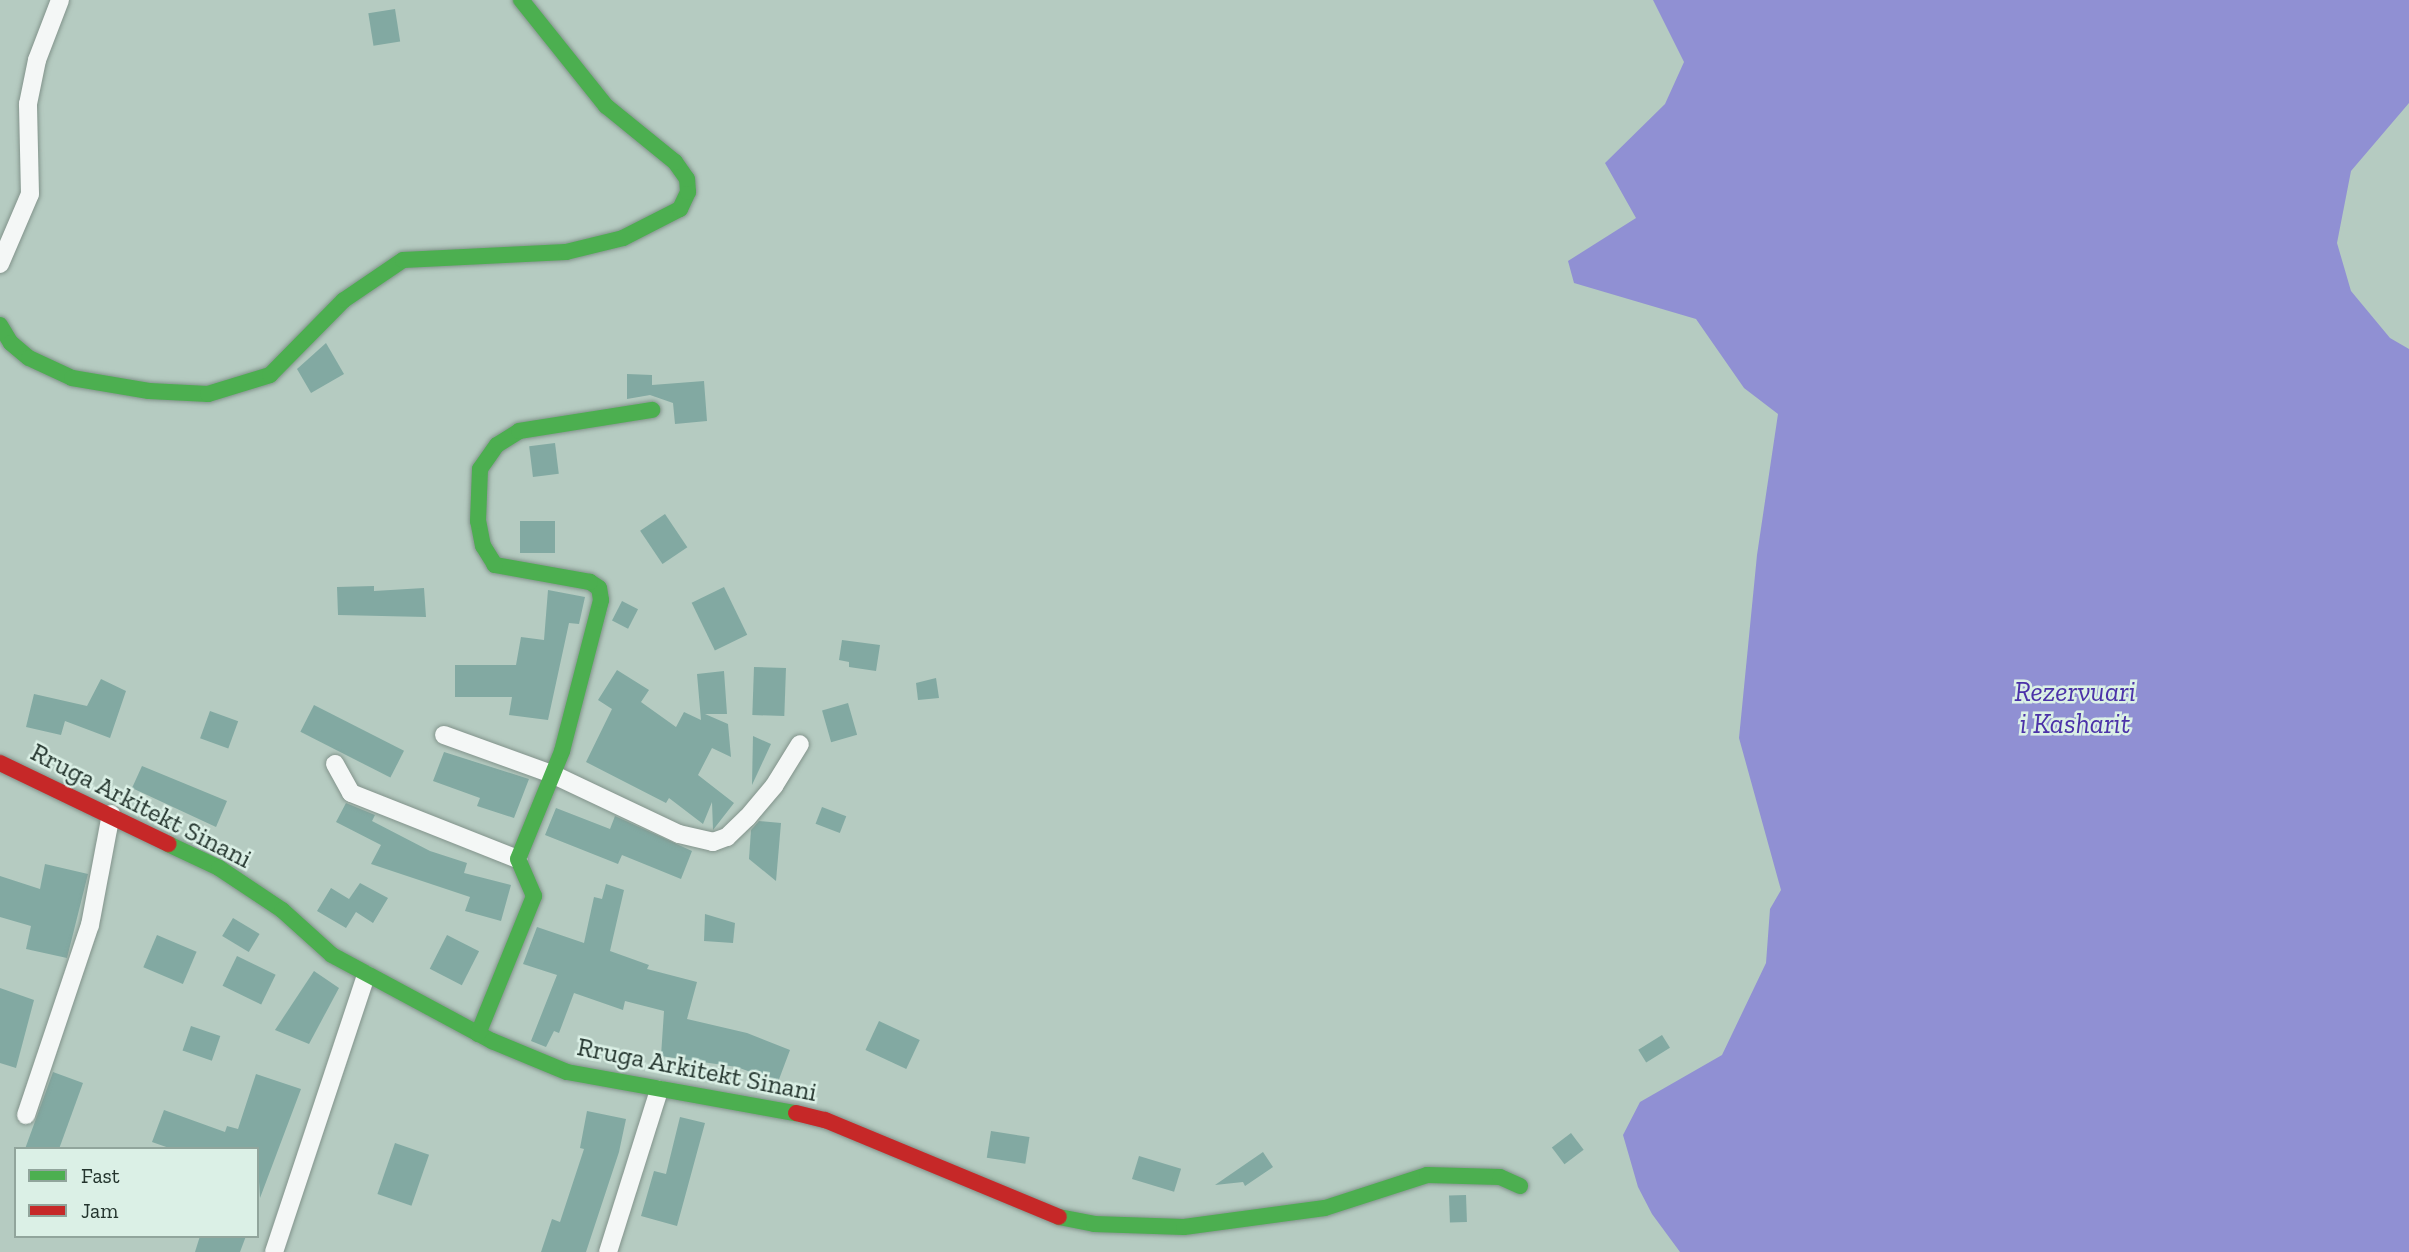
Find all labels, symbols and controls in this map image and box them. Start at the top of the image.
water label: Rezervuari i Kasharit [2014,675,2136,741]
street label: Rruga Arkitekt Sinani [25,737,257,875]
street label: Rruga Arkitekt Sinani [574,1031,820,1109]
legend [14,1147,259,1238]
text: Fast [81,1163,120,1188]
text: Jam [81,1198,118,1223]

